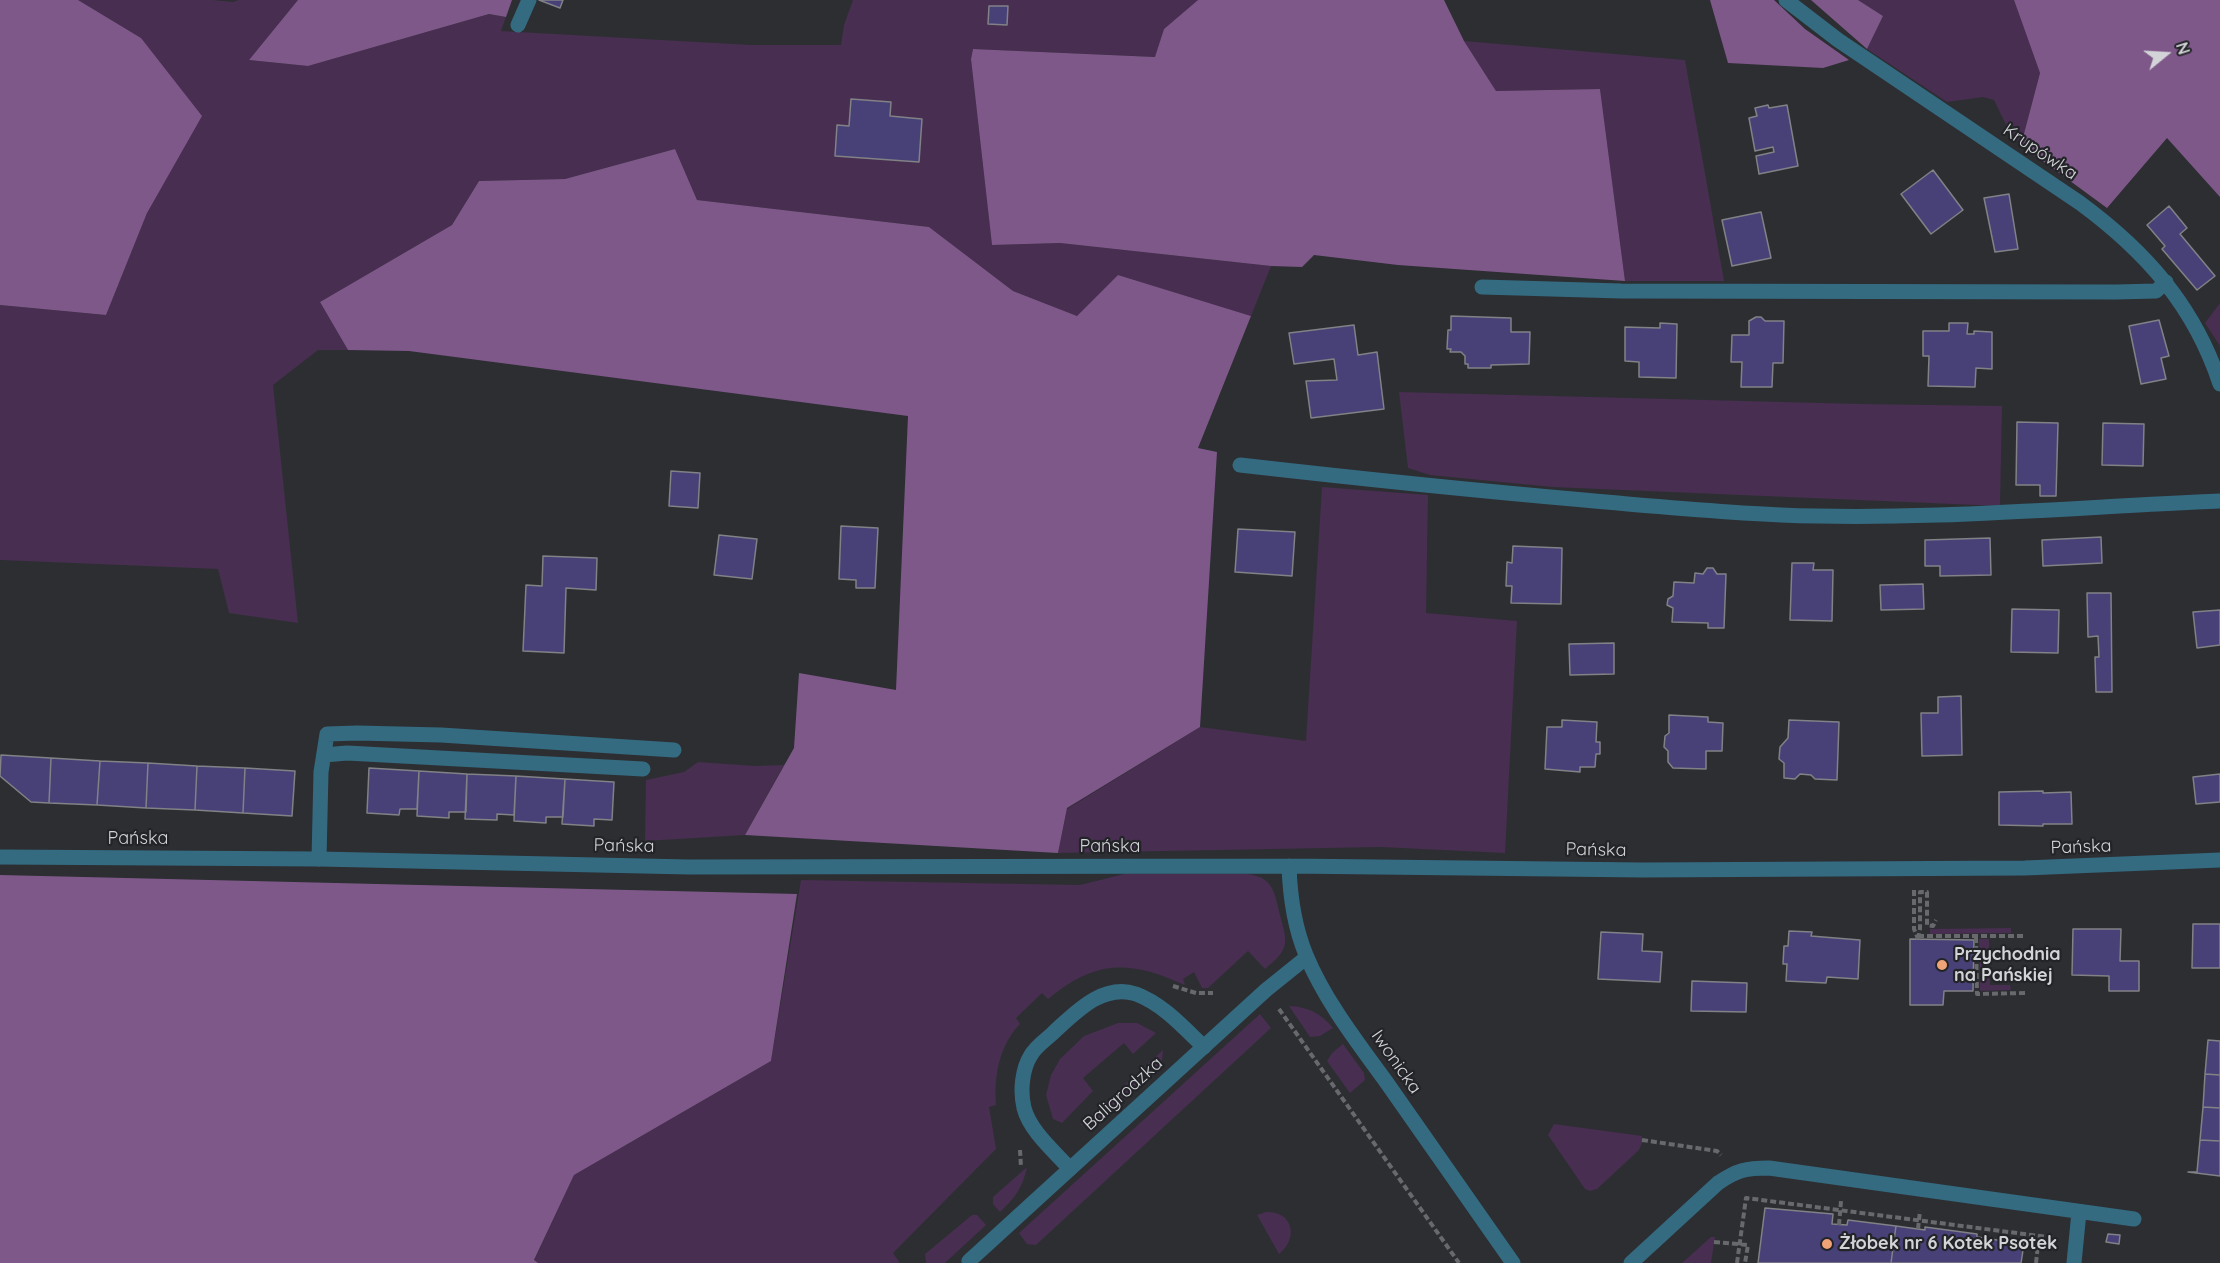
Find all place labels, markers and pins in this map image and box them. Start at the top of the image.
place label: Przychodnia na Pańskiej [1954,944,2061,986]
marker: Przychodnia na Pańskiej [1935,958,1949,972]
place label: Żłobek nr 6 Kotek Psotek [1839,1233,2057,1255]
marker: Żłobek nr 6 Kotek Psotek [1820,1237,1834,1251]

